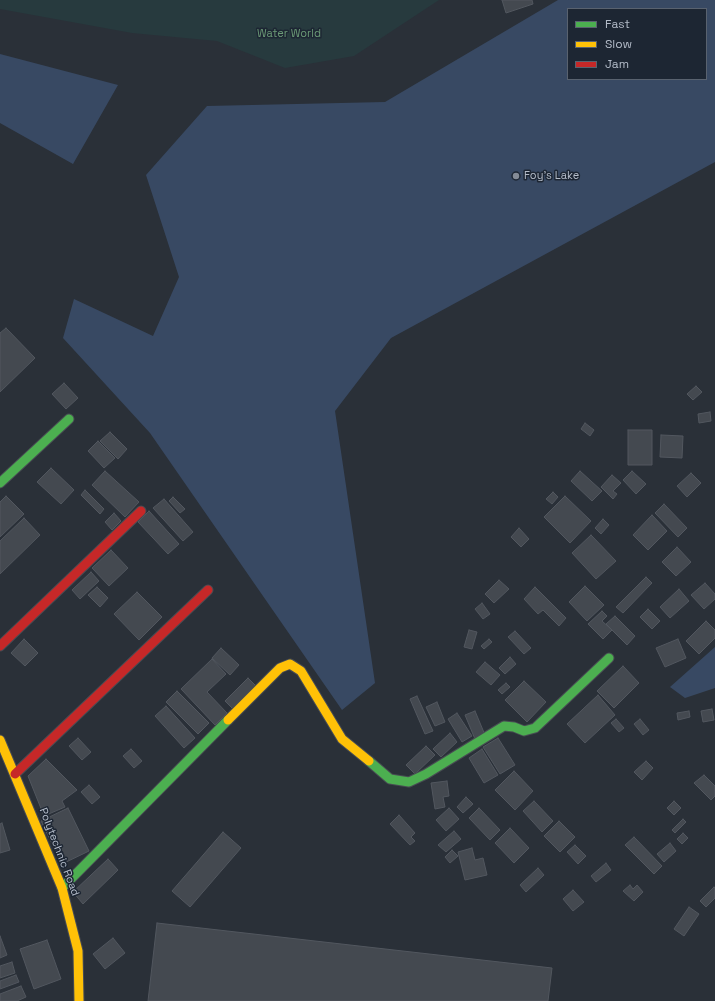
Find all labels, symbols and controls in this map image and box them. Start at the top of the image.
legend [567,8,707,80]
text: Fast [605,16,630,32]
park label: Water World [257,27,321,41]
text: Slow [605,36,632,52]
text: Jam [605,56,629,72]
place label: Foy's Lake [524,169,579,183]
marker: Foy's Lake [511,171,521,181]
street label: Polytechnic Road [36,806,82,898]

